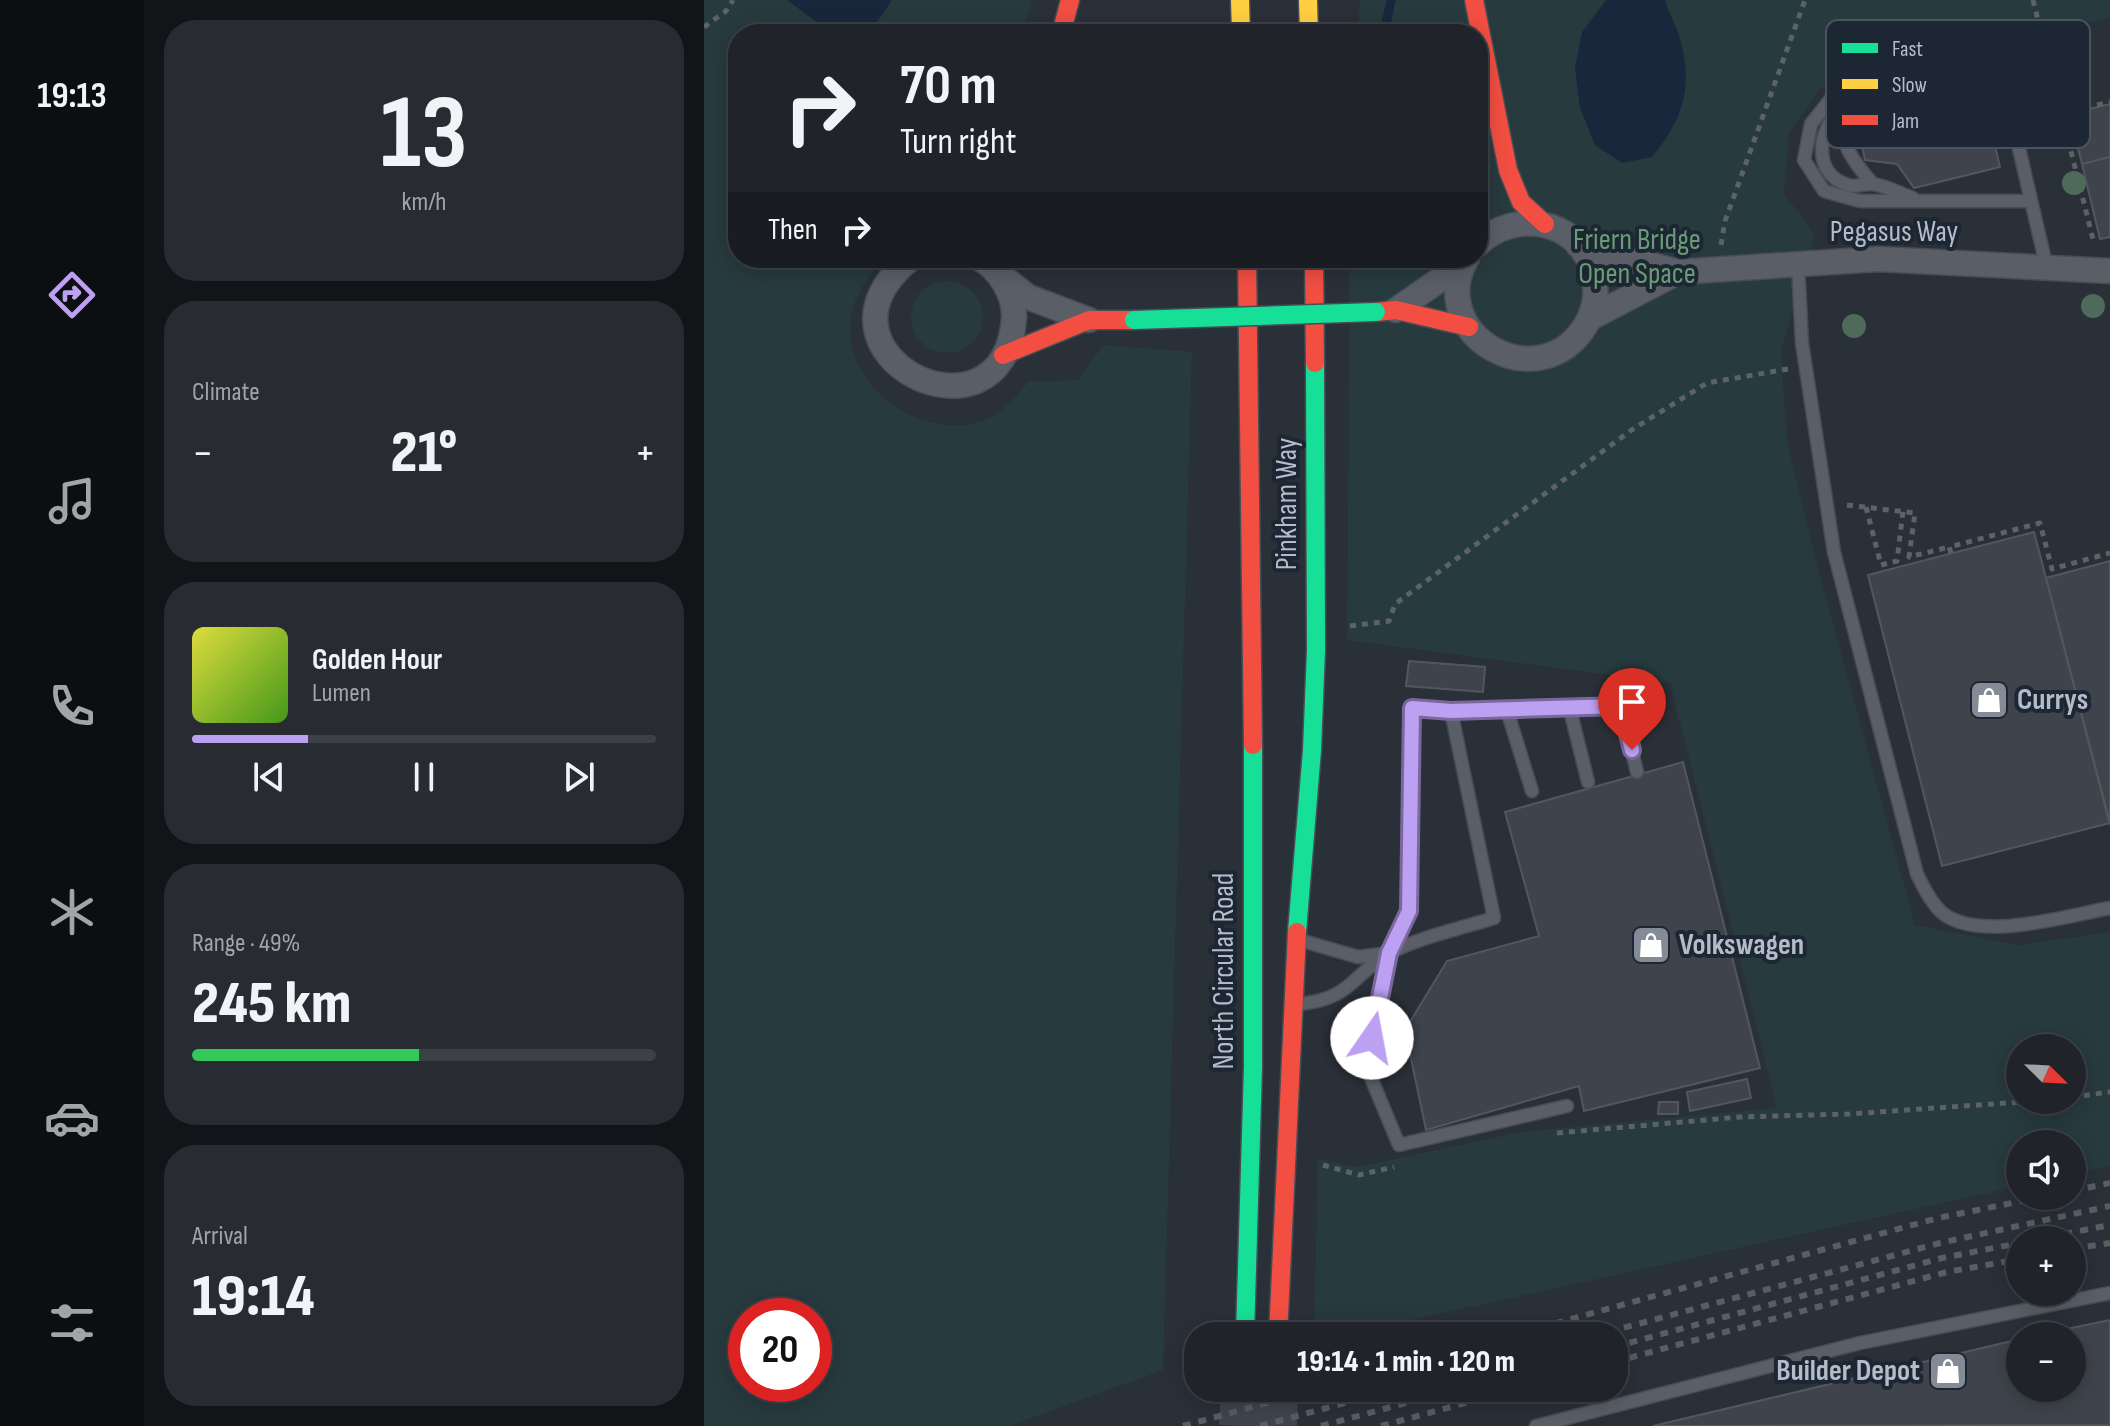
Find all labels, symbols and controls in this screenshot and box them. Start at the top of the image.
legend [1826,20,2090,148]
text: Fast [1892,36,1923,63]
text: 70 m [900,53,997,120]
icon: right [768,56,872,160]
text: 13 [380,72,468,197]
text: Slow [1892,72,1927,99]
text: 19:13 [37,75,107,118]
text: Jam [1891,108,1919,135]
text: Turn right [900,121,1017,164]
text: km/h [402,187,446,218]
icon: right [834,208,878,252]
text: Then [768,212,818,248]
street label: Pegasus Way [1830,214,1959,250]
park label: Friern Bridge Open Space [1573,222,1701,292]
icon: directions [44,267,100,323]
text: Climate [192,377,260,408]
text: 21° [391,417,457,489]
text: − [192,427,214,480]
text: + [634,427,656,480]
street label: Pinkham Way [1269,437,1305,570]
icon: music [44,473,100,529]
text: Golden Hour [312,642,442,678]
pin [1598,668,1666,750]
icon: phone [44,678,100,734]
text: Lumen [312,678,371,709]
shop icon: Currys [1968,679,2010,721]
icon: arrive [1610,680,1654,724]
place label: Currys [2017,682,2088,718]
icon: previous [247,755,291,799]
icon: pause [402,755,446,799]
icon: next [557,755,601,799]
street label: North Circular Road [1206,873,1242,1069]
icon: climate [44,884,100,940]
shop icon: Volkswagen [1630,924,1672,966]
place label: Volkswagen [1679,927,1804,963]
text: Range · 49% [192,928,300,959]
text: 245 km [192,968,351,1040]
position arrow [1330,996,1414,1080]
north arrow [2006,1034,2086,1114]
map controls [2006,1034,2086,1402]
icon: car [44,1090,100,1146]
button: sound [2006,1130,2086,1210]
text: Arrival [192,1221,248,1252]
button: + [2006,1226,2086,1306]
text: 19:14 [192,1261,315,1333]
icon: filters [44,1295,100,1351]
speed limit sign: 20 [728,1298,832,1402]
button: − [2006,1322,2086,1402]
text: 19:14 · 1 min · 120 m [1297,1344,1515,1380]
shop icon: Builder Depot [1927,1350,1969,1392]
place label: Builder Depot [1776,1353,1920,1389]

